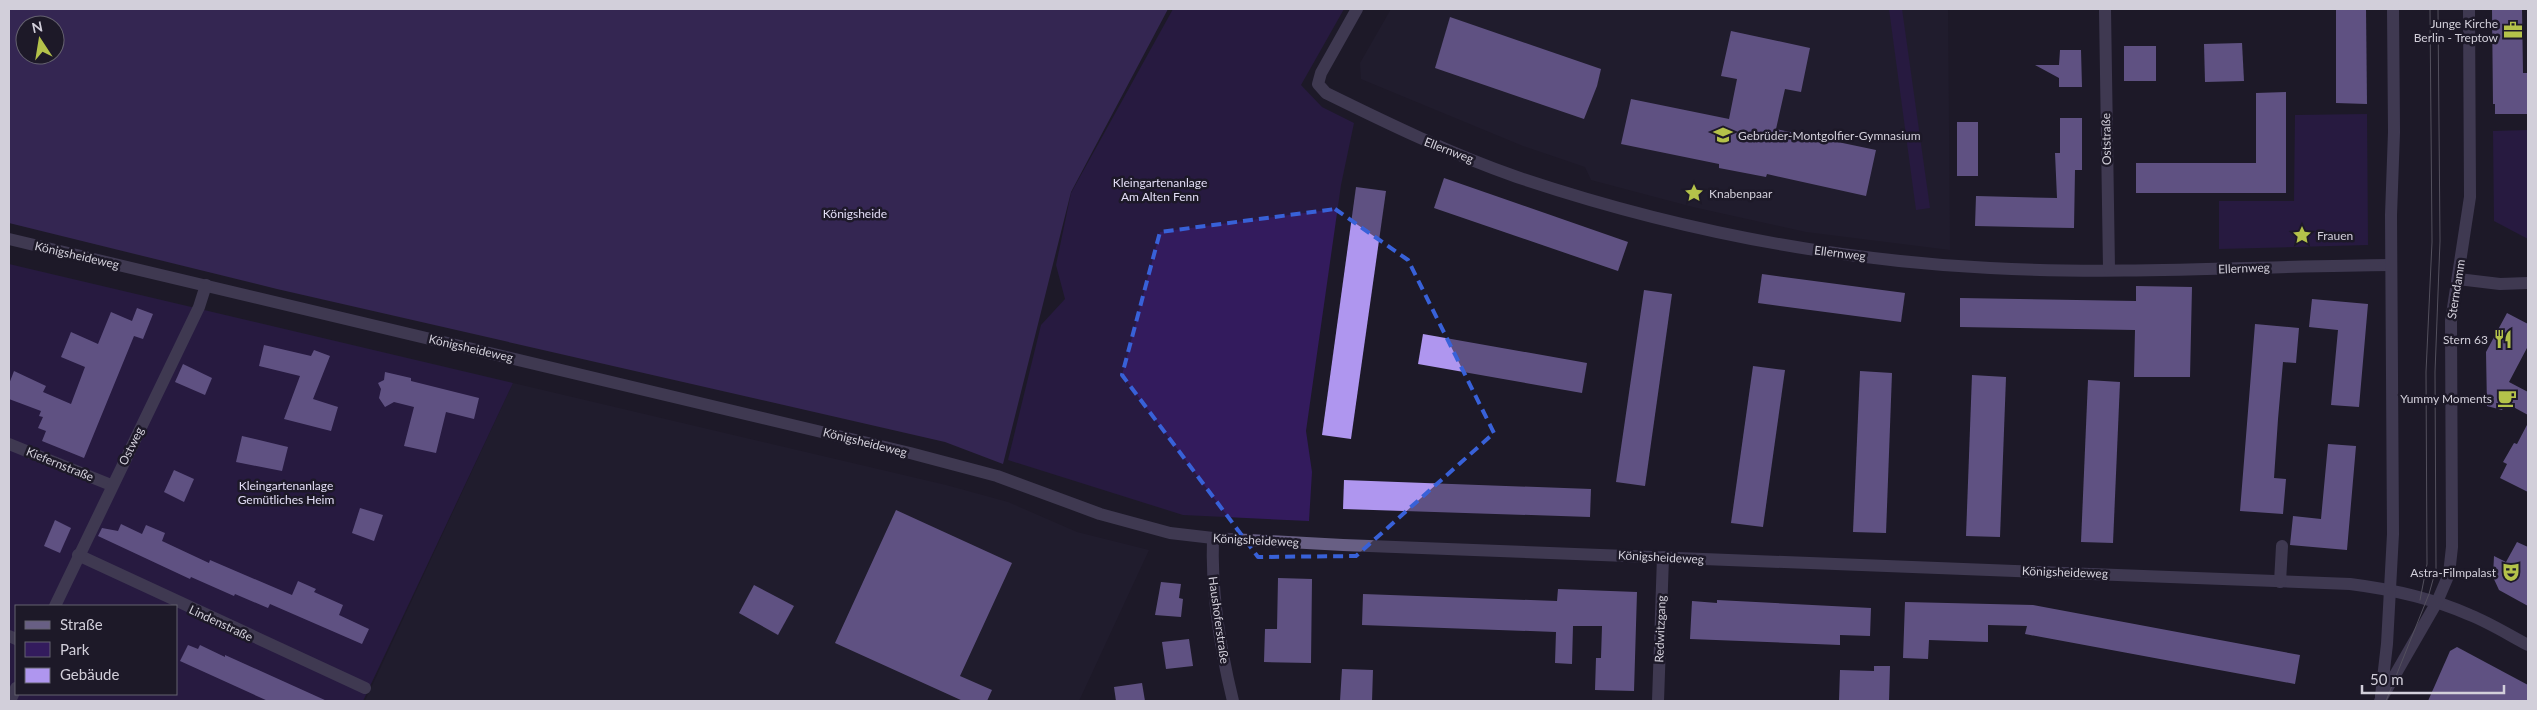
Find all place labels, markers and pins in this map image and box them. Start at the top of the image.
place label: Junge Kirche Berlin - Treptow [2414,16,2499,45]
office icon: Junge Kirche Berlin - Treptow [2502,19,2524,41]
school or university icon: Gebrüder-Montgolfier-Gymnasium [1712,124,1734,146]
place label: Gebrüder-Montgolfier-Gymnasium [1738,128,1921,143]
place icon: Knabenpaar [1683,182,1705,204]
place label: Knabenpaar [1709,186,1773,201]
place icon: Frauen [2291,224,2313,246]
place label: Frauen [2317,228,2353,243]
restaurant icon: Stern 63 [2492,328,2514,350]
place label: Stern 63 [2443,332,2488,347]
cafe icon: Yummy Moments [2496,387,2518,409]
place label: Yummy Moments [2400,391,2492,406]
theatre icon: Astra-Filmpalast [2500,561,2522,583]
place label: Astra-Filmpalast [2410,565,2497,580]

